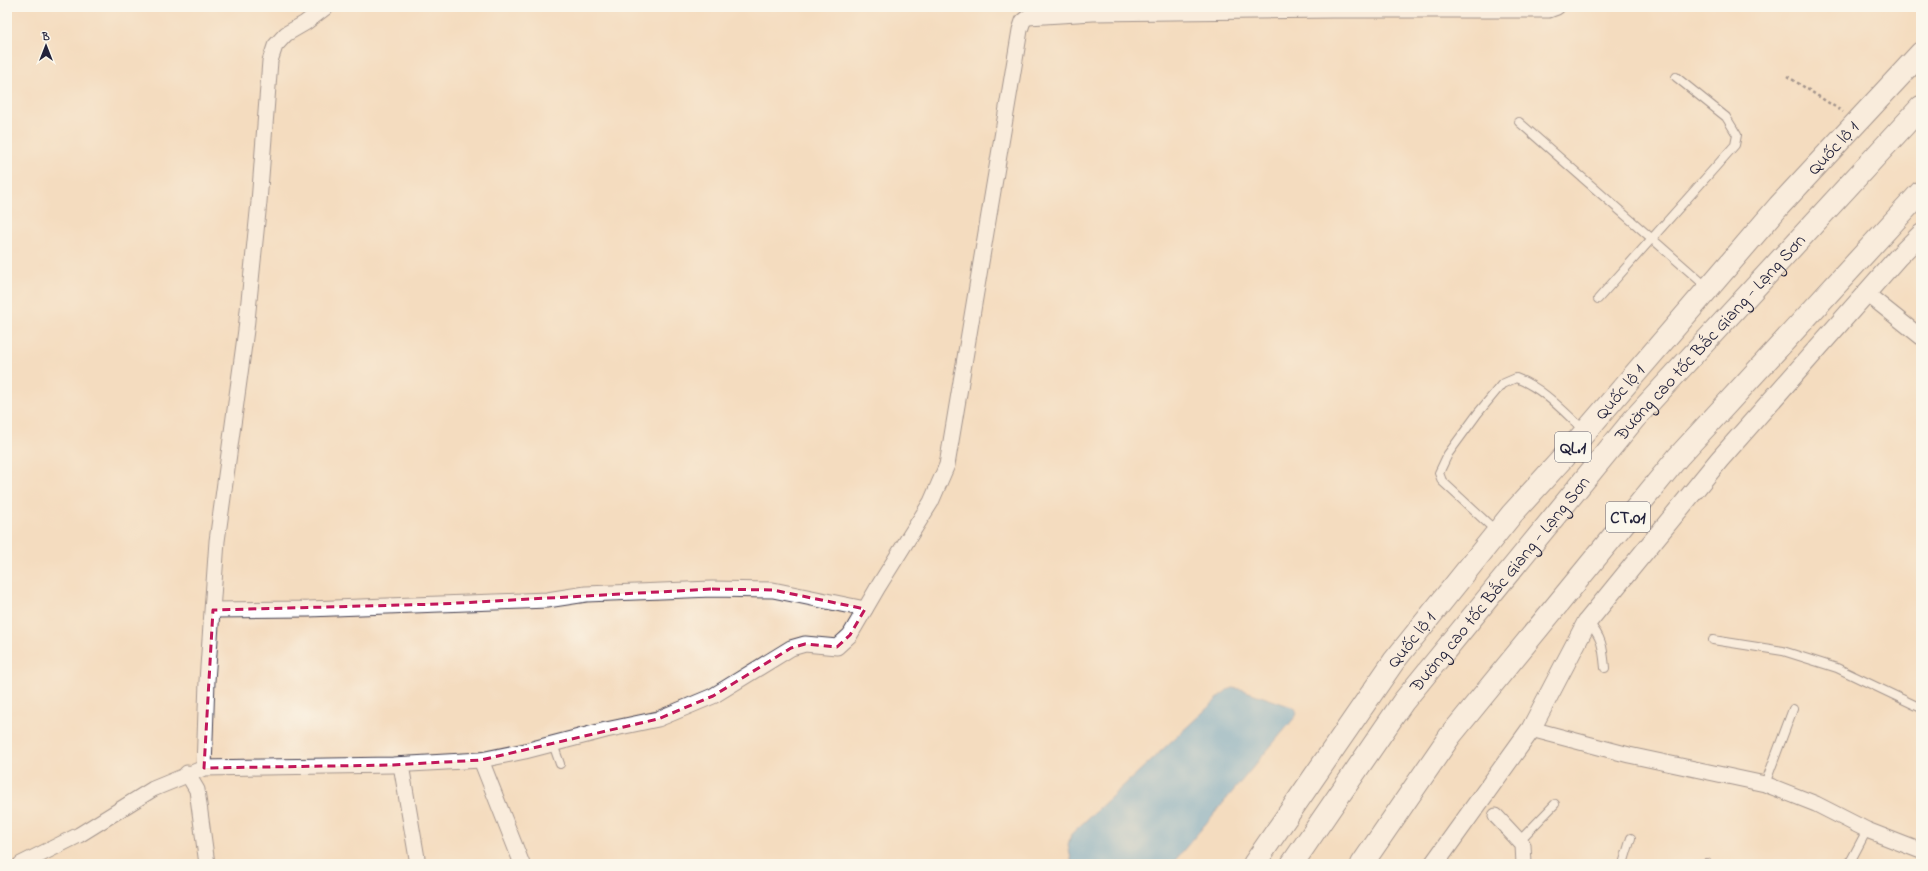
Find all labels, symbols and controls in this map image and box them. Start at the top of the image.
north arrow [26,26,66,66]
text: B [41,29,50,45]
street label: Quốc lộ 1 [1802,116,1866,182]
street label: Đường cao tốc Bắc Giang - Lạng Sơn [1609,229,1813,449]
street label: Quốc lộ 1 [1590,359,1653,426]
road number: QL.1 [1555,432,1591,462]
street label: Đường cao tốc Bắc Giang - Lạng Sơn [1404,471,1598,700]
road number: CT.01 [1606,502,1650,532]
street label: Quốc lộ 1 [1382,607,1444,675]

